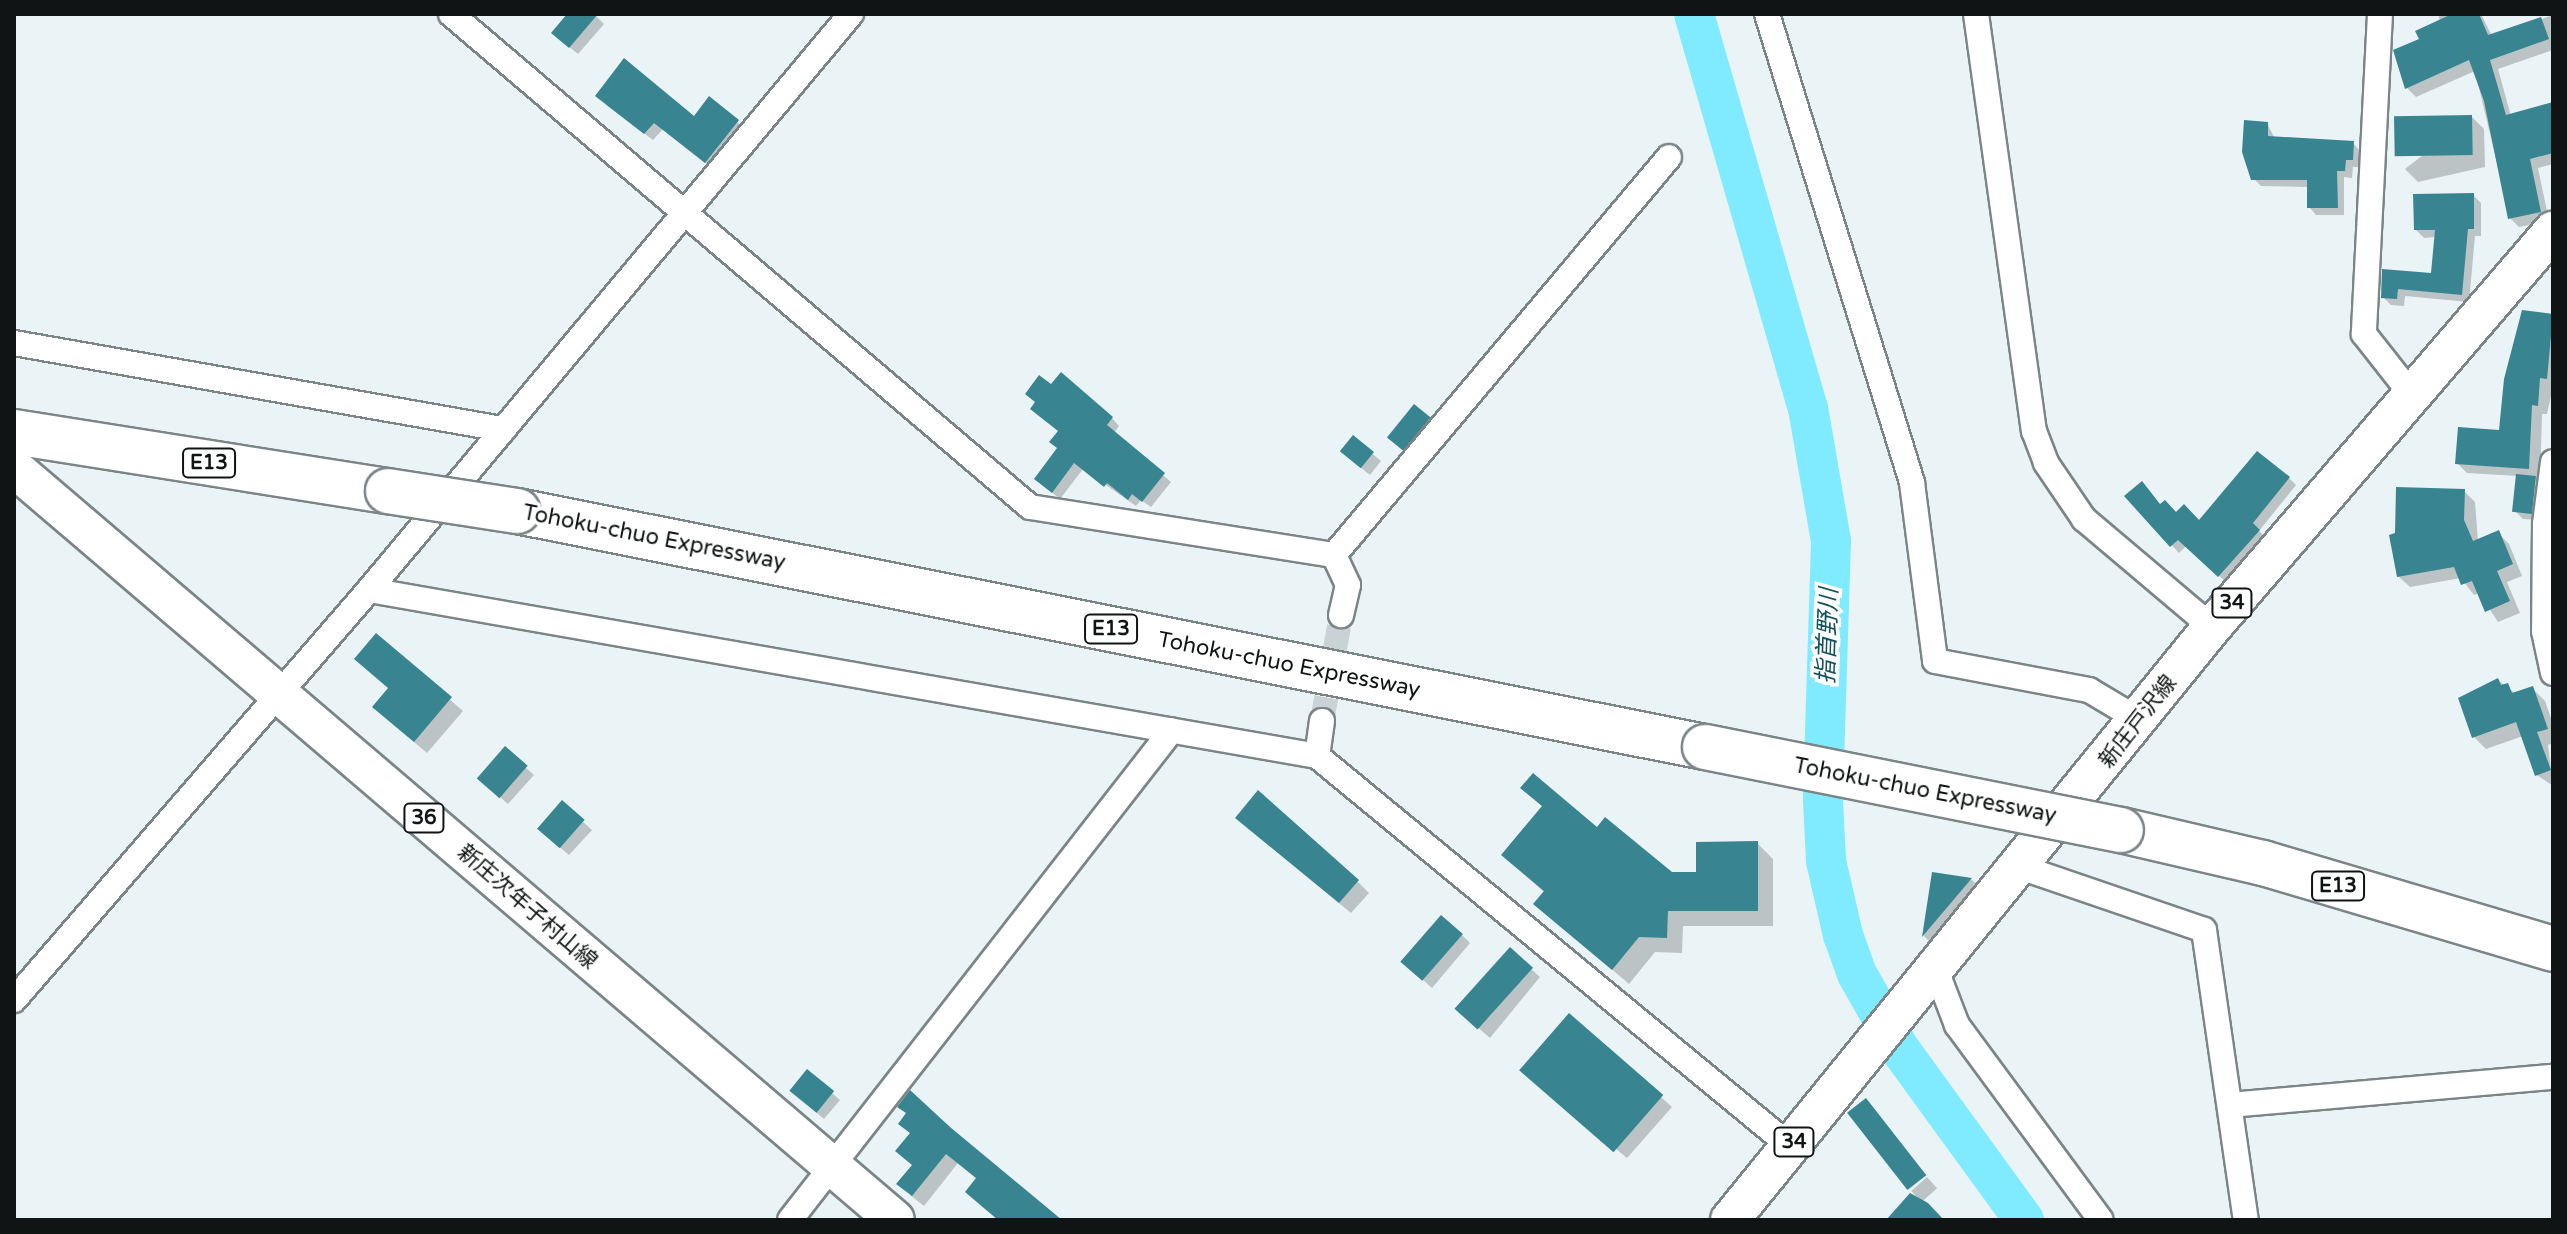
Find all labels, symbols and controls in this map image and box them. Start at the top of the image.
road number: E13 [181,447,237,479]
street label: Tohoku-chuo Expressway [521,500,787,576]
road number: 34 [2210,587,2254,619]
water label: 指首野川 [1812,588,1844,684]
road number: E13 [1083,613,1139,645]
street label: Tohoku-chuo Expressway [1156,627,1422,703]
street label: 新庄戸沢線 [2094,671,2182,773]
street label: Tohoku-chuo Expressway [1792,753,2058,829]
road number: 36 [402,802,446,834]
street label: 新庄次年子村山線 [452,839,602,975]
road number: E13 [2310,870,2366,902]
road number: 34 [1772,1126,1816,1158]

